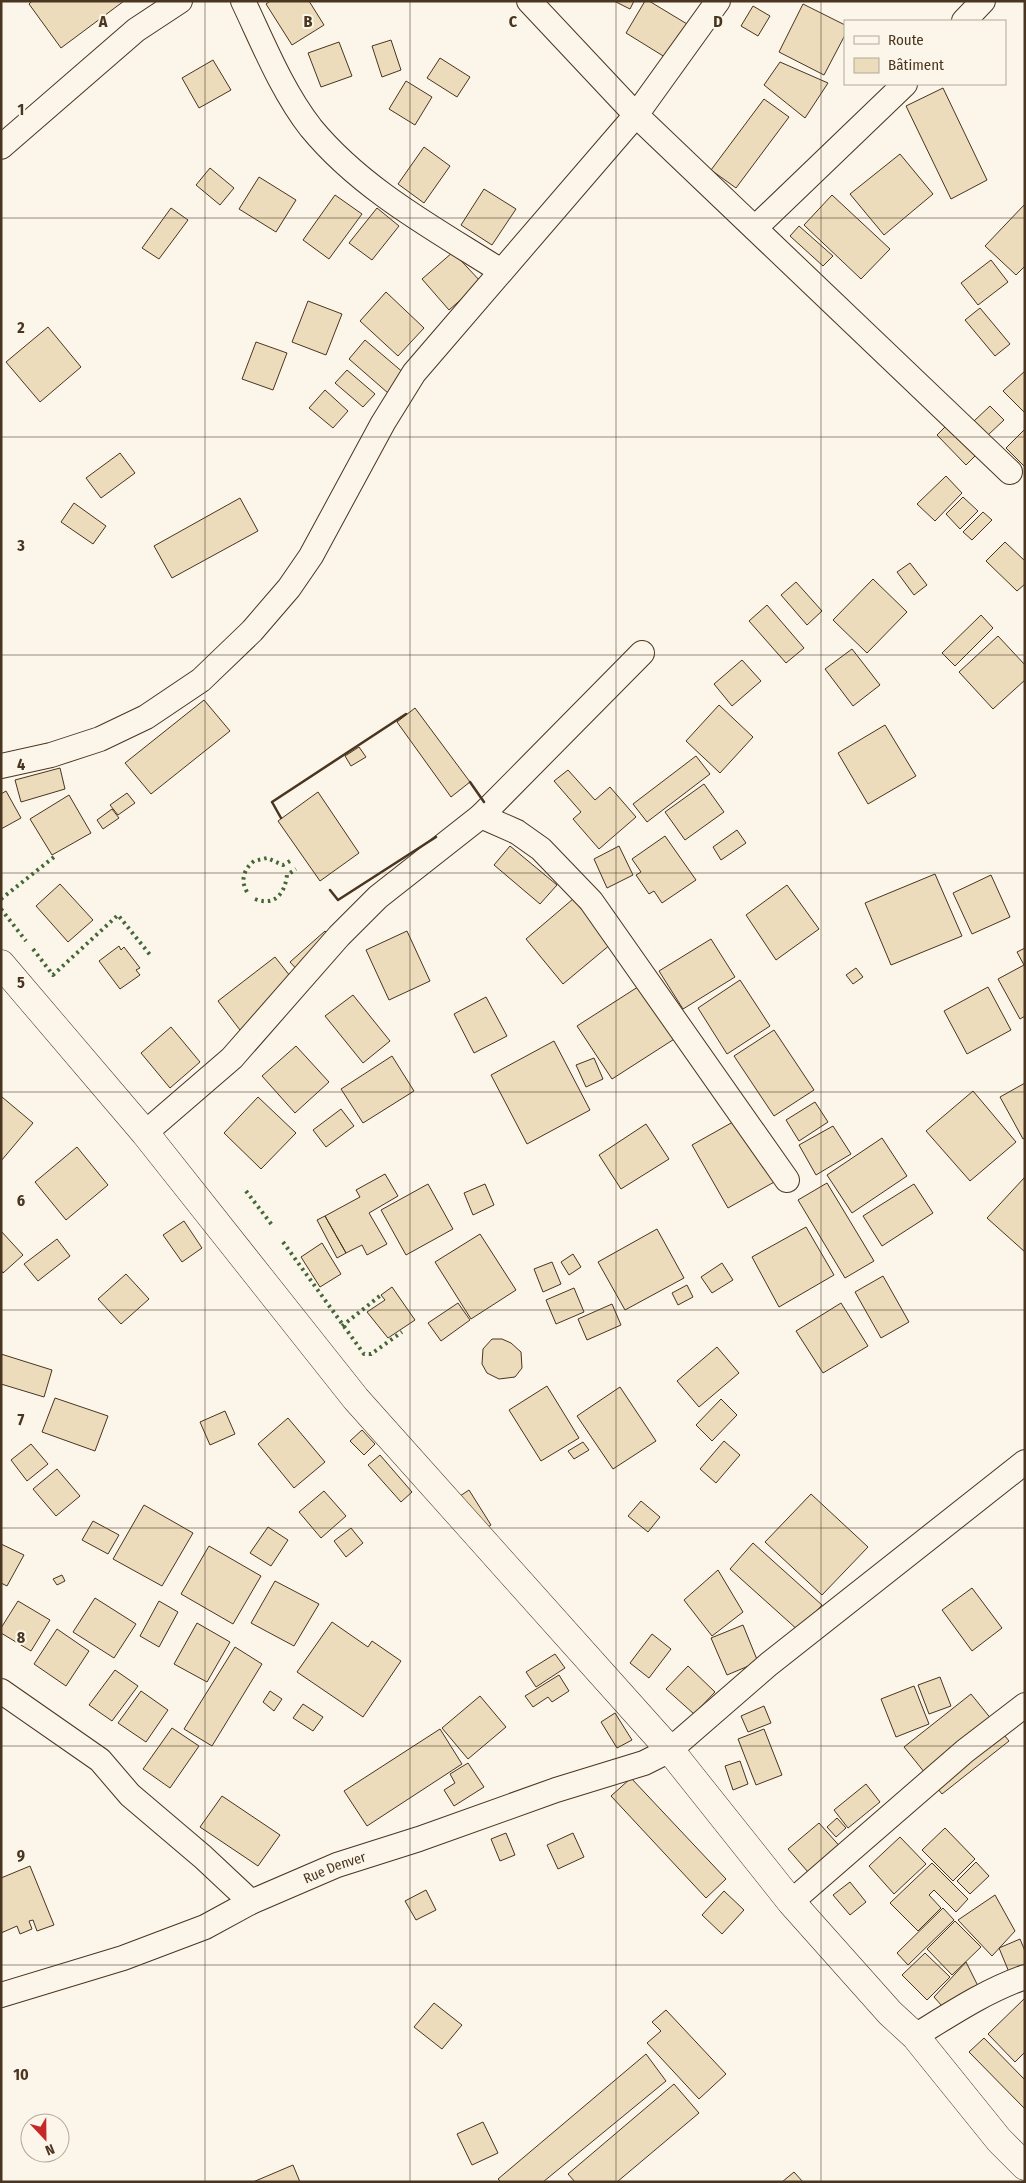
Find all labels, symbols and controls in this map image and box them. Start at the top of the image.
text: A [98,12,108,31]
text: B [304,12,313,31]
text: C [509,12,518,31]
text: D [713,12,723,31]
legend [844,20,1006,85]
text: Route [888,31,924,49]
text: Bâtiment [888,56,944,74]
text: 1 [18,100,24,119]
text: 2 [16,318,25,337]
text: 3 [16,536,25,555]
text: 4 [17,755,25,774]
text: 5 [17,973,25,992]
text: 6 [17,1191,25,1210]
text: 7 [18,1410,25,1429]
text: 8 [17,1628,26,1647]
text: 9 [17,1846,25,1865]
street label: Rue Denver [301,1848,368,1887]
text: 10 [13,2065,29,2084]
north arrow [20,2113,70,2163]
text: N [43,2140,57,2159]

